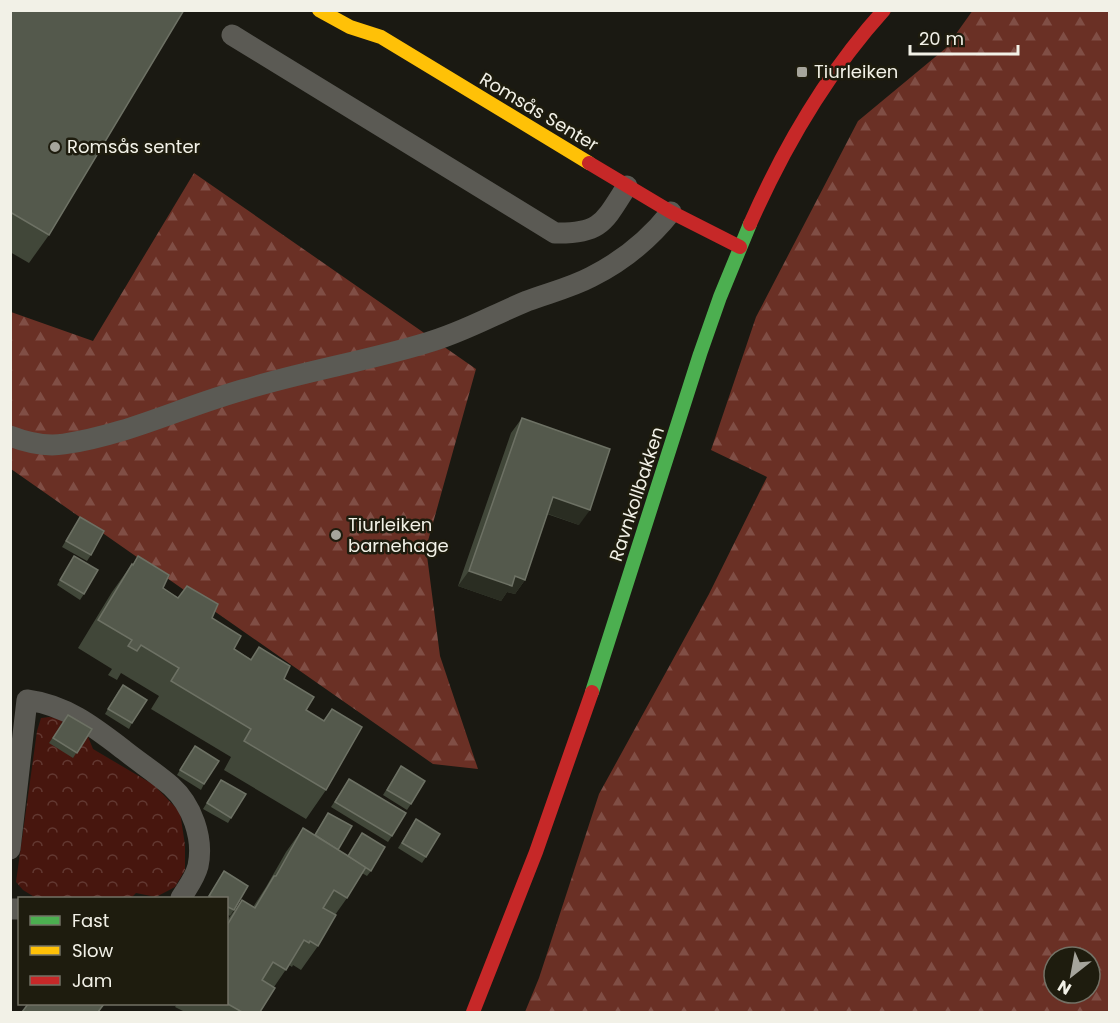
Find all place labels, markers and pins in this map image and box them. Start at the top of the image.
place label: Tiurleiken [814,59,898,84]
marker: Tiurleiken [795,65,809,79]
place label: Romsås senter [67,134,201,159]
marker: Romsås senter [48,140,62,154]
place label: Tiurleiken barnehage [348,512,449,558]
marker: Tiurleiken barnehage [329,528,343,542]

